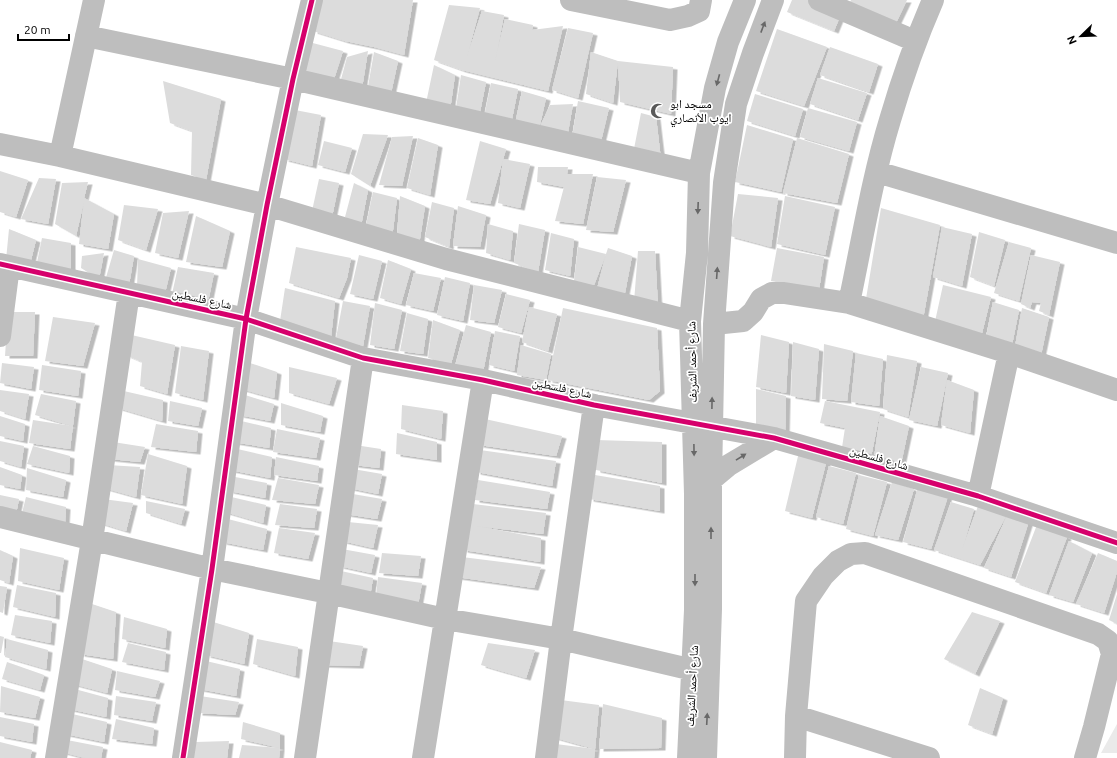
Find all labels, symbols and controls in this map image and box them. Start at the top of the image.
scale bar [18,16,69,42]
north arrow [1061,16,1101,56]
one-way arrow [760,20,766,32]
text: 20 m [24,23,51,36]
text: N [1065,34,1079,46]
one-way arrow [714,74,720,86]
place label: مسجد ابو ايوب الأنصاري [670,97,732,128]
mosque icon: مسجد ابو ايوب الأنصاري [649,102,667,120]
one-way arrow [695,202,701,215]
one-way arrow [714,267,721,279]
street label: شارع فلسطين [171,286,233,313]
street label: شارع أحمد الشريف [684,321,701,403]
street label: شارع فلسطين [531,375,593,402]
one-way arrow [709,396,715,409]
street label: شارع فلسطين [848,443,910,474]
one-way arrow [691,444,697,457]
one-way arrow [736,453,746,461]
one-way arrow [708,526,714,539]
one-way arrow [692,574,698,587]
street label: شارع أحمد الشريف [683,645,702,727]
one-way arrow [704,713,711,725]

